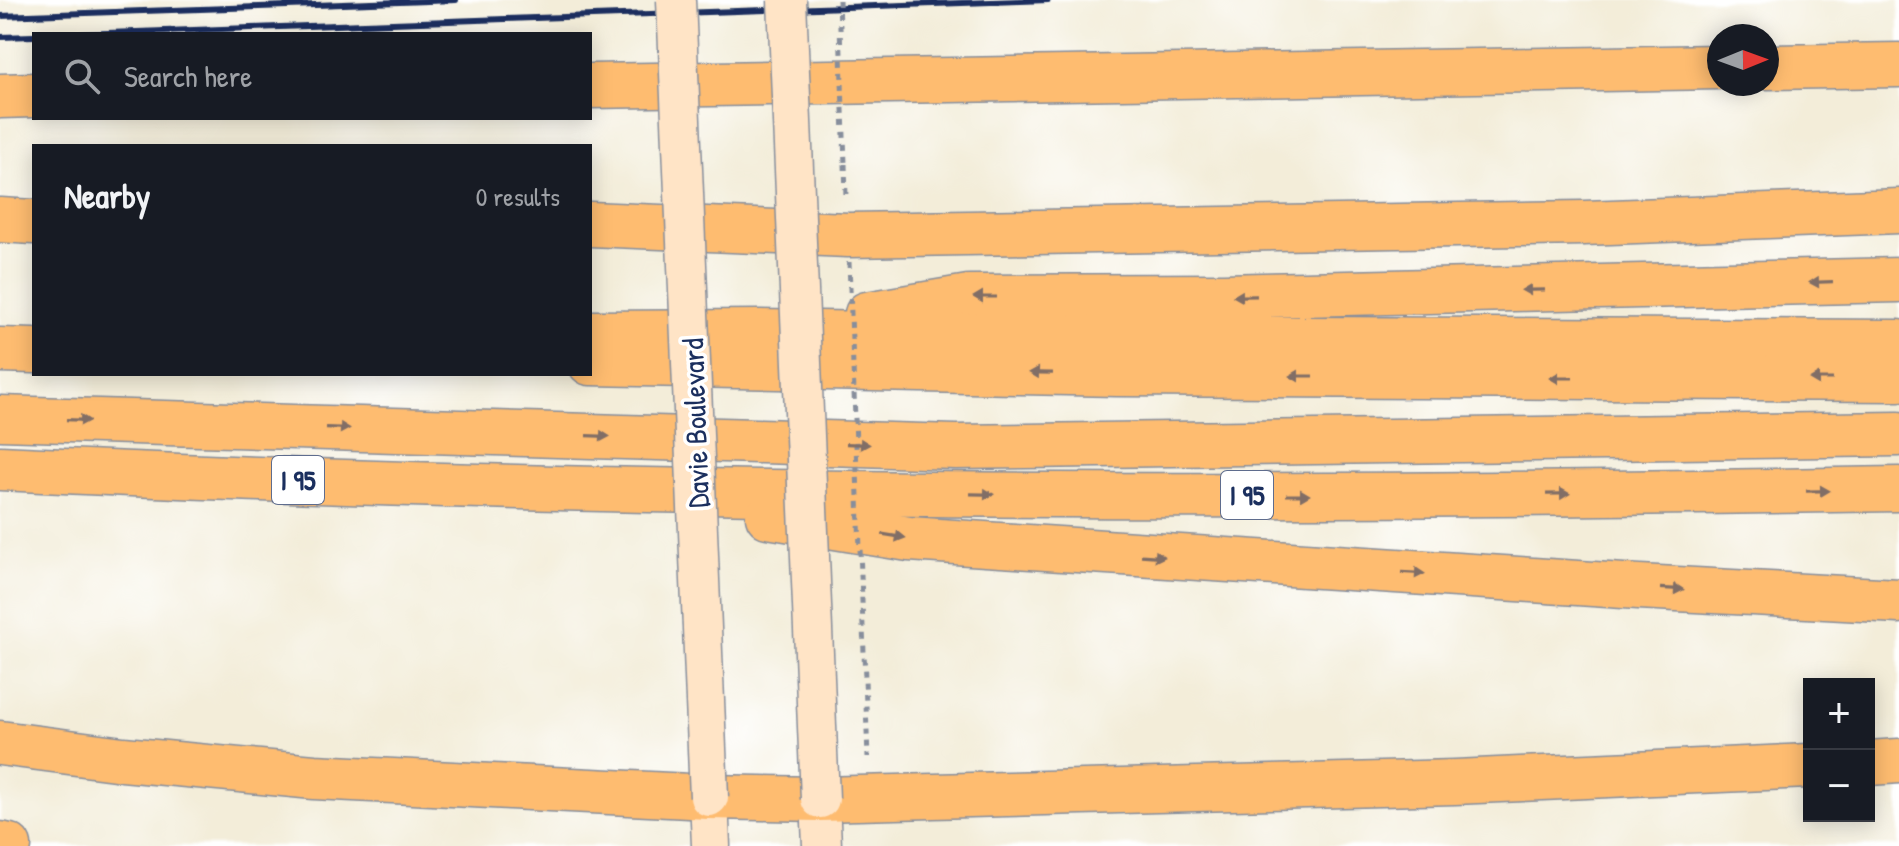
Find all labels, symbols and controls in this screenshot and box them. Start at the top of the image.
north arrow [1707,24,1779,96]
search box [32,32,592,120]
icon: search [60,54,104,98]
text: Search here [124,56,252,96]
text: Nearby [64,173,150,219]
text: 0 results [476,179,560,214]
one-way arrow [1808,276,1833,289]
one-way arrow [1520,283,1545,296]
one-way arrow [1232,289,1257,302]
one-way arrow [972,291,997,303]
street label: Davie Boulevard [672,337,718,509]
one-way arrow [1028,367,1053,379]
one-way arrow [1288,370,1313,382]
one-way arrow [1548,372,1573,384]
one-way arrow [1808,373,1833,385]
one-way arrow [66,414,91,427]
one-way arrow [326,422,351,435]
one-way arrow [586,430,611,442]
one-way arrow [846,437,871,450]
road number: I 95 [272,456,324,504]
road number: I 95 [1221,471,1273,519]
one-way arrow [1806,484,1831,497]
one-way arrow [970,488,995,500]
one-way arrow [1546,488,1571,500]
one-way arrow [1286,489,1311,501]
one-way arrow [882,530,907,543]
one-way arrow [1141,550,1166,563]
one-way arrow [1401,566,1426,579]
one-way arrow [1660,583,1685,596]
map controls [1803,678,1875,822]
button: + [1803,678,1875,750]
button: − [1803,750,1875,822]

